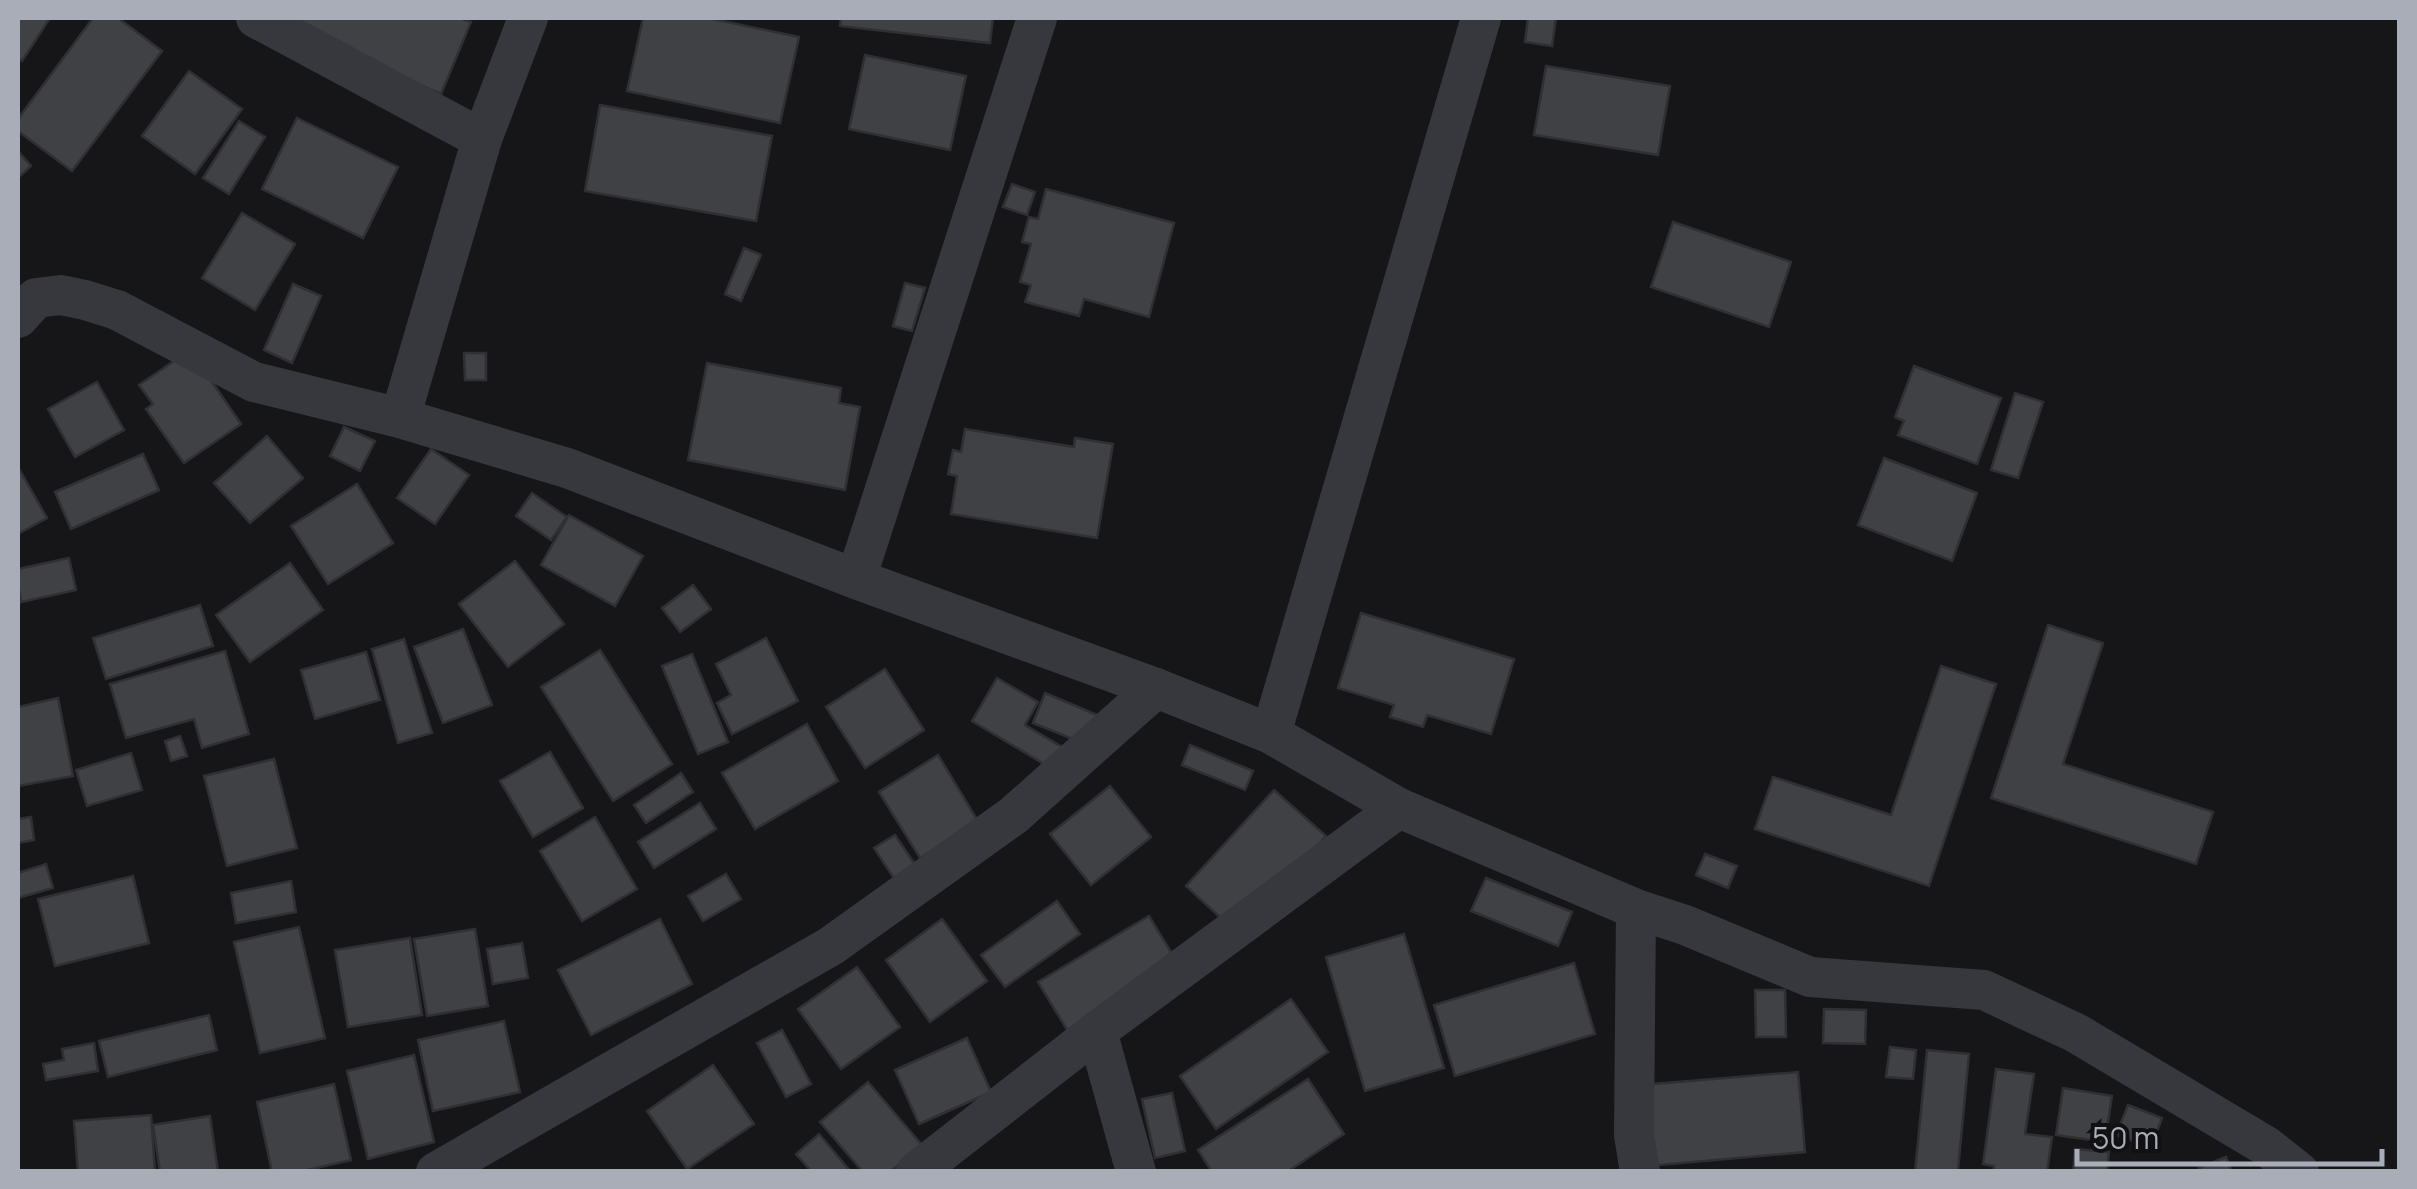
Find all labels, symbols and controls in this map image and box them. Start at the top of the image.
scale bar [2077,1104,2382,1166]
text: 50 m [2092,1117,2159,1158]

